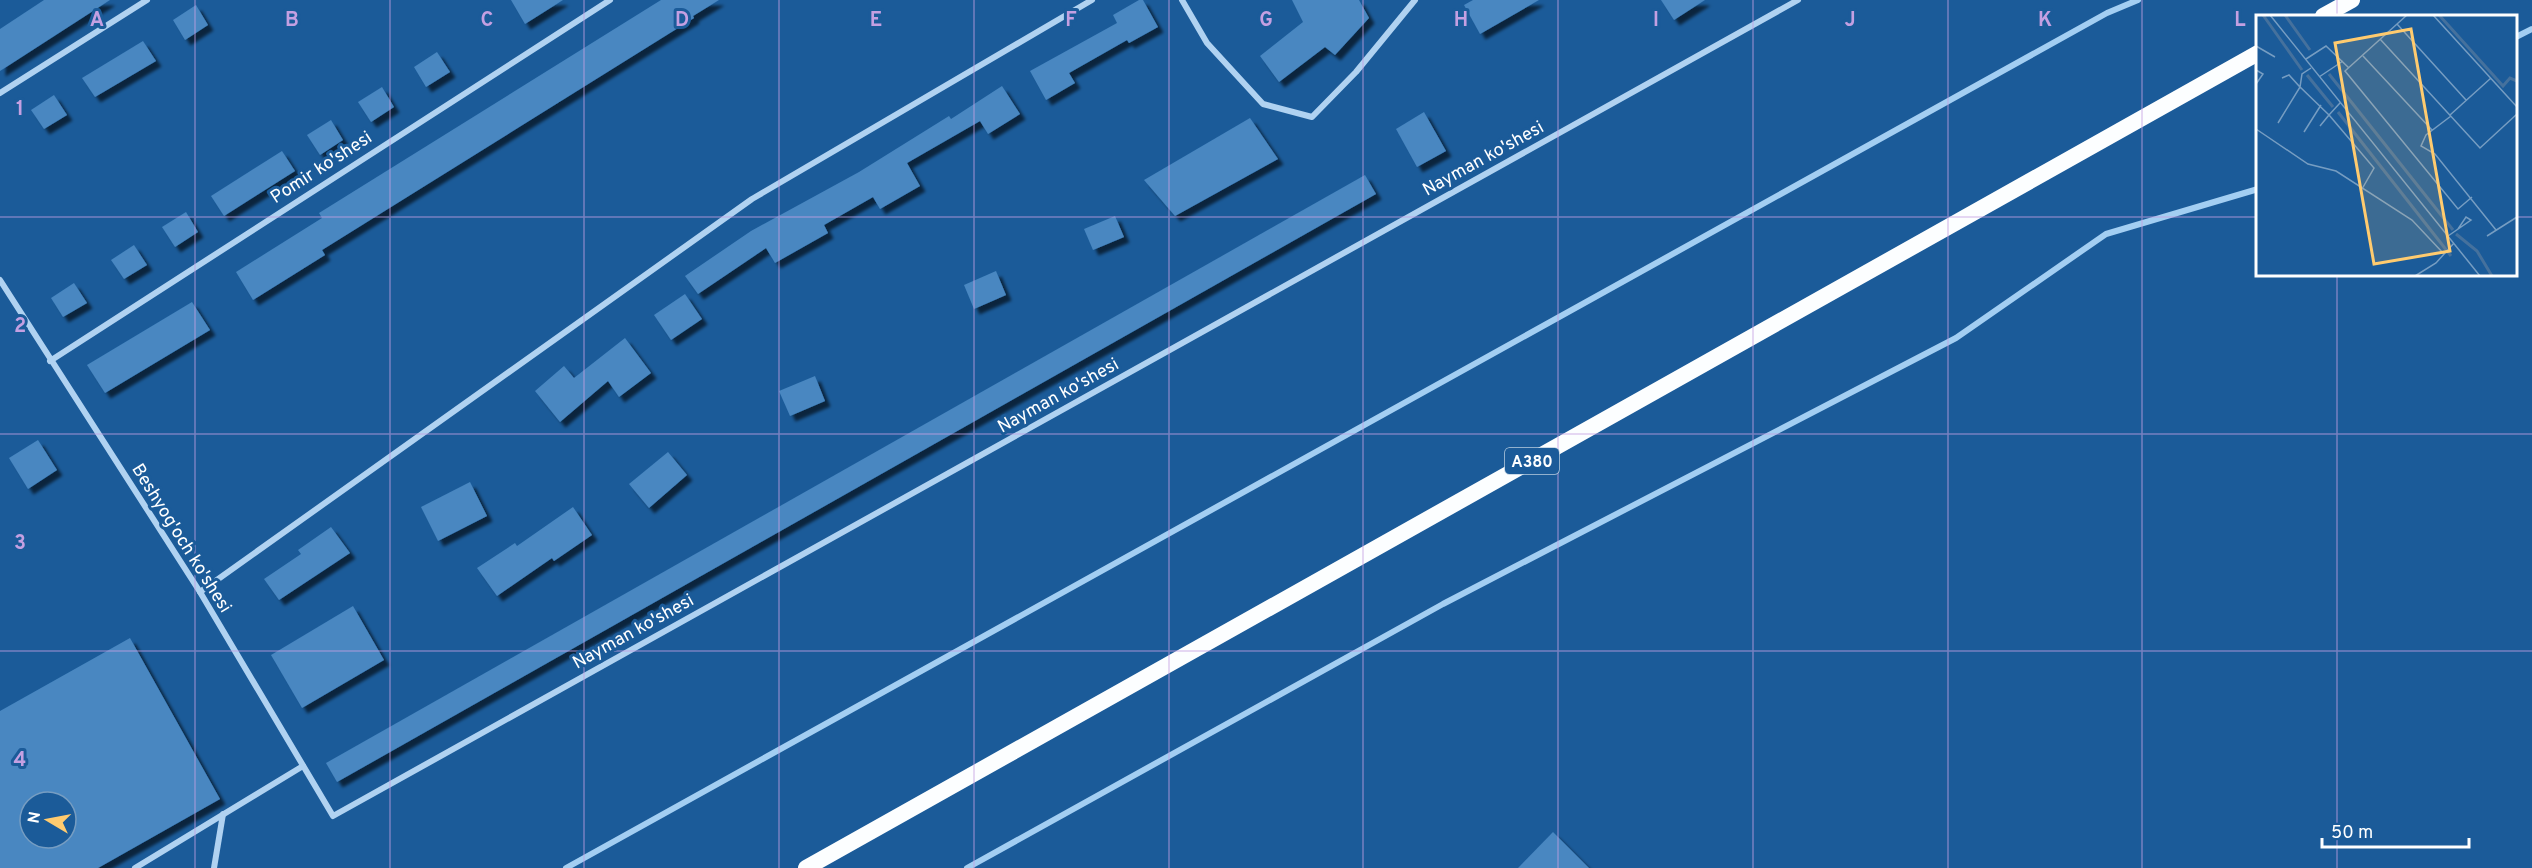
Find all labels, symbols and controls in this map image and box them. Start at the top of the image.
text: A [90,8,104,34]
text: B [285,8,299,34]
text: C [481,8,493,34]
text: D [675,8,689,34]
text: E [870,8,882,34]
text: F [1065,8,1077,34]
text: G [1259,8,1273,34]
text: H [1454,8,1468,34]
text: I [1653,8,1659,34]
text: J [1844,8,1856,34]
text: K [2038,8,2052,34]
text: L [2234,8,2246,34]
inset map [2256,15,2517,276]
text: 1 [16,97,24,123]
street label: Nayman ko'shesi [1419,117,1548,202]
street label: Pomir ko'shesi [267,127,377,210]
text: 2 [14,314,26,340]
street label: Nayman ko'shesi [994,354,1123,439]
road number: A380 [1505,448,1559,474]
street label: Beshyog'och ko'shesi [125,460,236,618]
text: 3 [14,531,26,557]
street label: Nayman ko'shesi [569,590,698,675]
text: 4 [14,748,26,774]
north arrow [18,790,78,850]
text: N [24,810,46,825]
scale bar [2322,811,2469,849]
text: 50 m [2331,822,2373,845]

